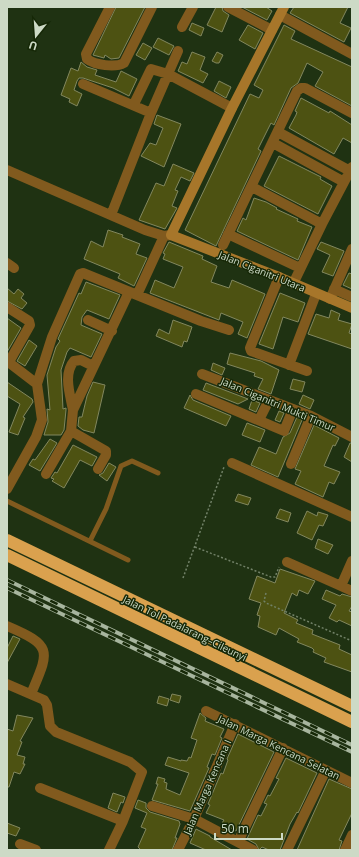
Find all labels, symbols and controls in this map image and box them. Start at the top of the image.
north arrow [16,16,56,56]
text: U [27,38,39,54]
street label: Jalan Ciganitri Utara [216,247,307,295]
street label: Jalan Ciganitri Mukti Timur [218,373,337,434]
street label: Jalan Tol Padalarang–Cileunyi [120,591,249,664]
street label: Jalan Marga Kencana Selatan [215,711,342,783]
street label: Jalan Marga Kencana I [179,737,234,838]
scale bar [215,815,282,841]
text: 50 m [221,820,249,837]

